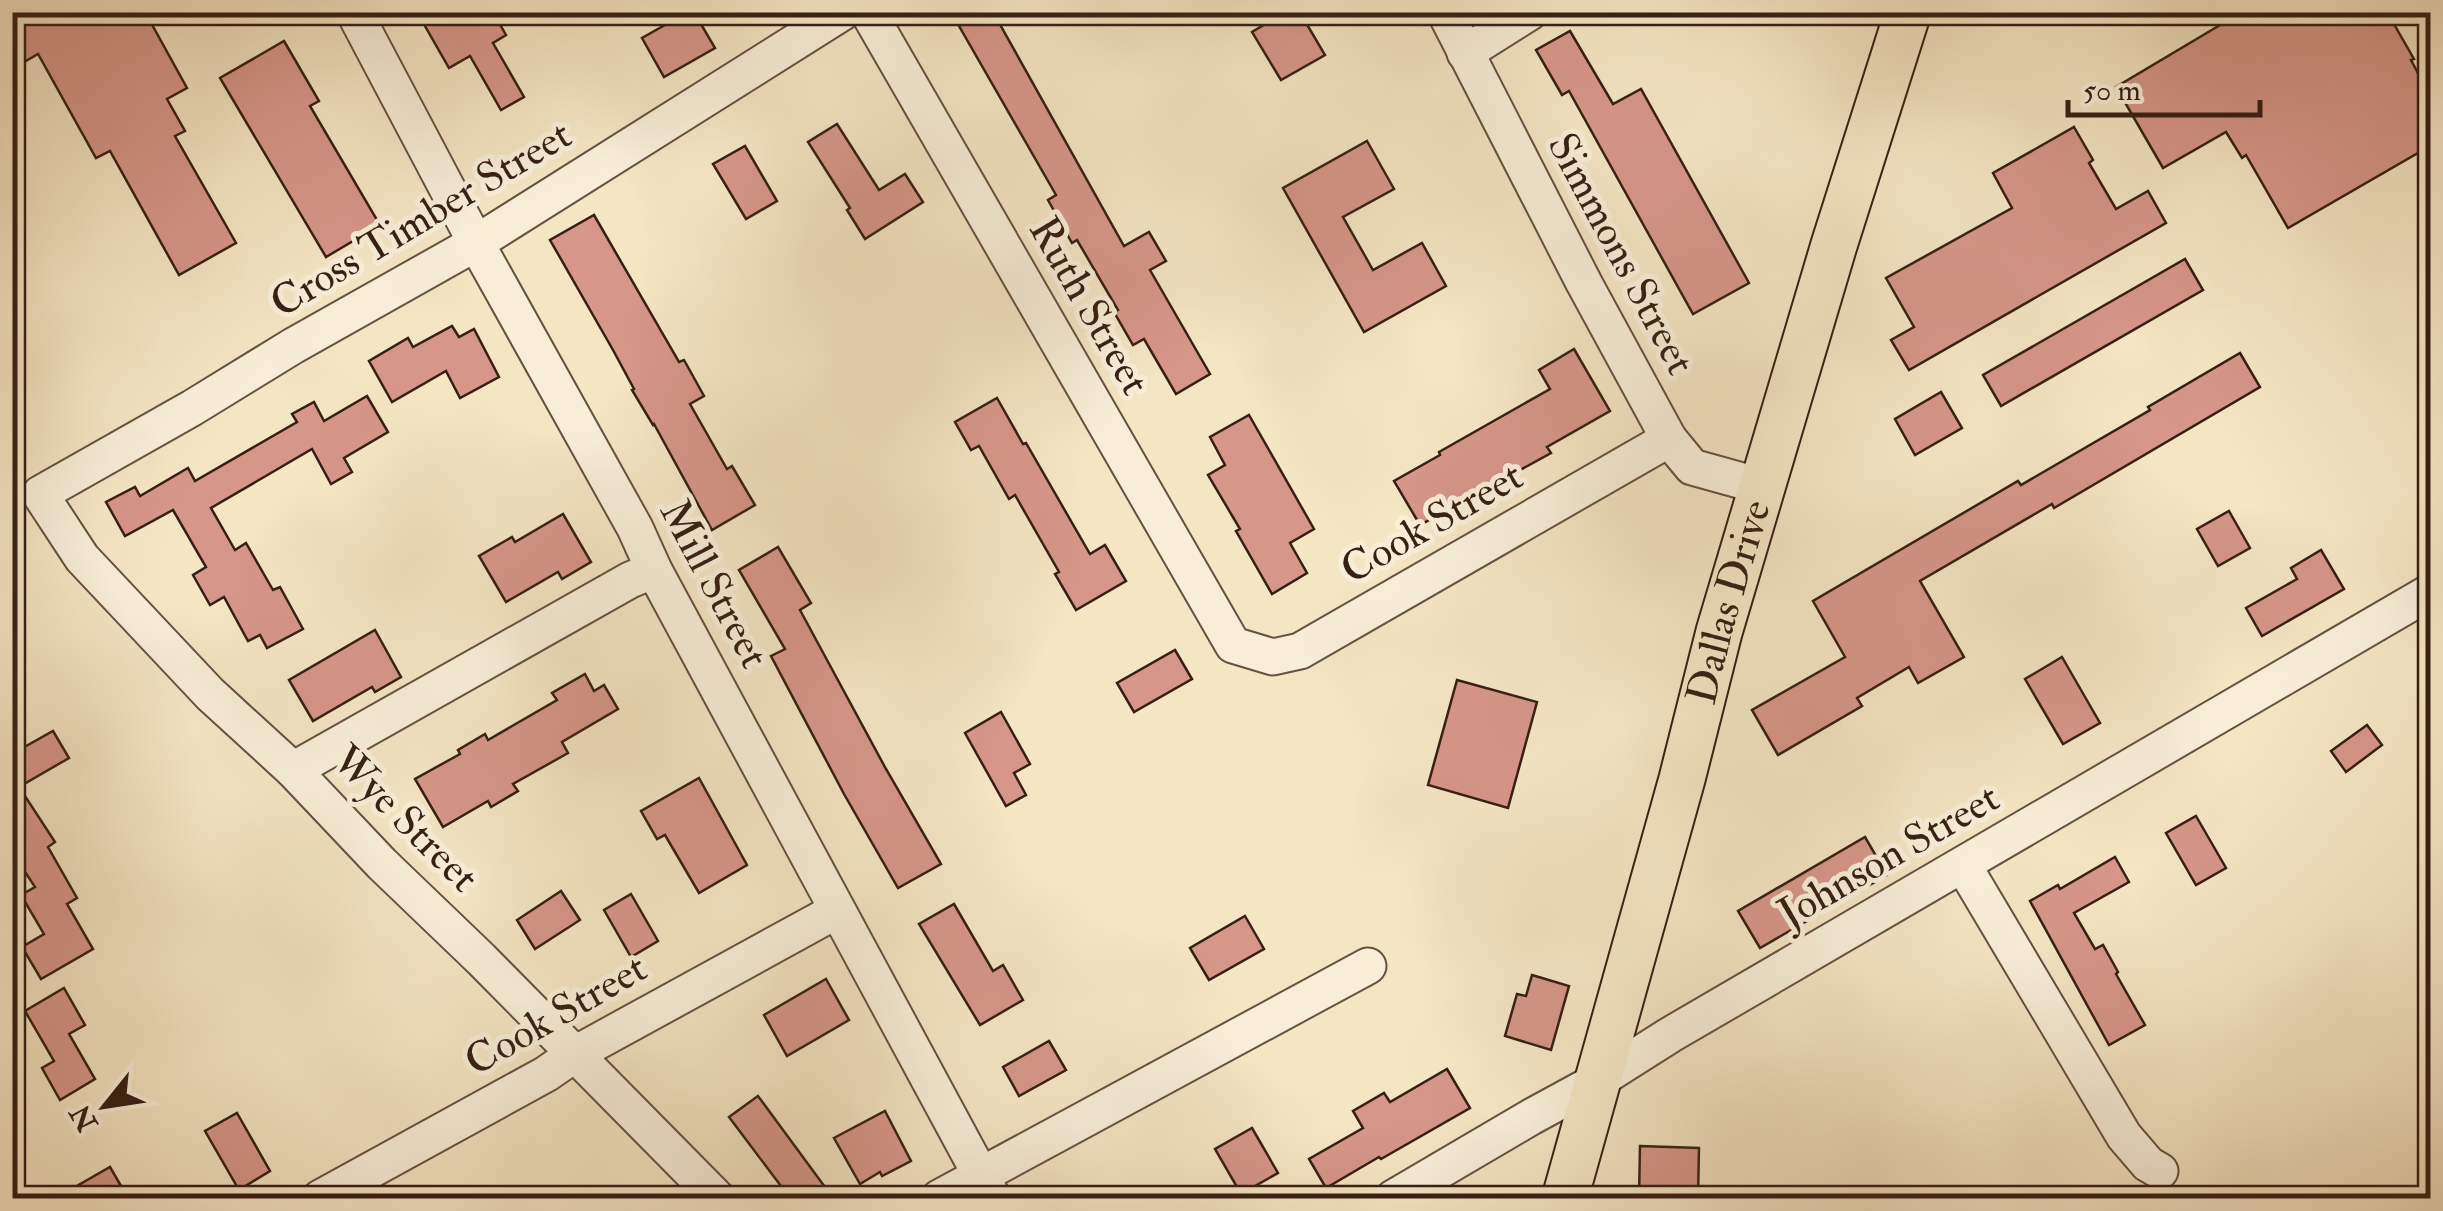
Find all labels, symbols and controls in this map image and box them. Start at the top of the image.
scale bar [2068,55,2260,117]
text: 50 m [2083,72,2141,109]
street label: Cross Timber Street [261,109,581,329]
street label: Simmons Street [1536,124,1706,384]
street label: Ruth Street [1017,208,1161,404]
street label: Cook Street [1332,450,1532,596]
street label: Mill Street [648,491,780,677]
street label: Dallas Drive [1676,494,1783,710]
street label: Wye Street [320,734,489,903]
street label: Johnson Street [1769,772,2009,941]
street label: Cook Street [456,942,656,1088]
north arrow [55,1056,155,1156]
text: N [63,1097,107,1138]

